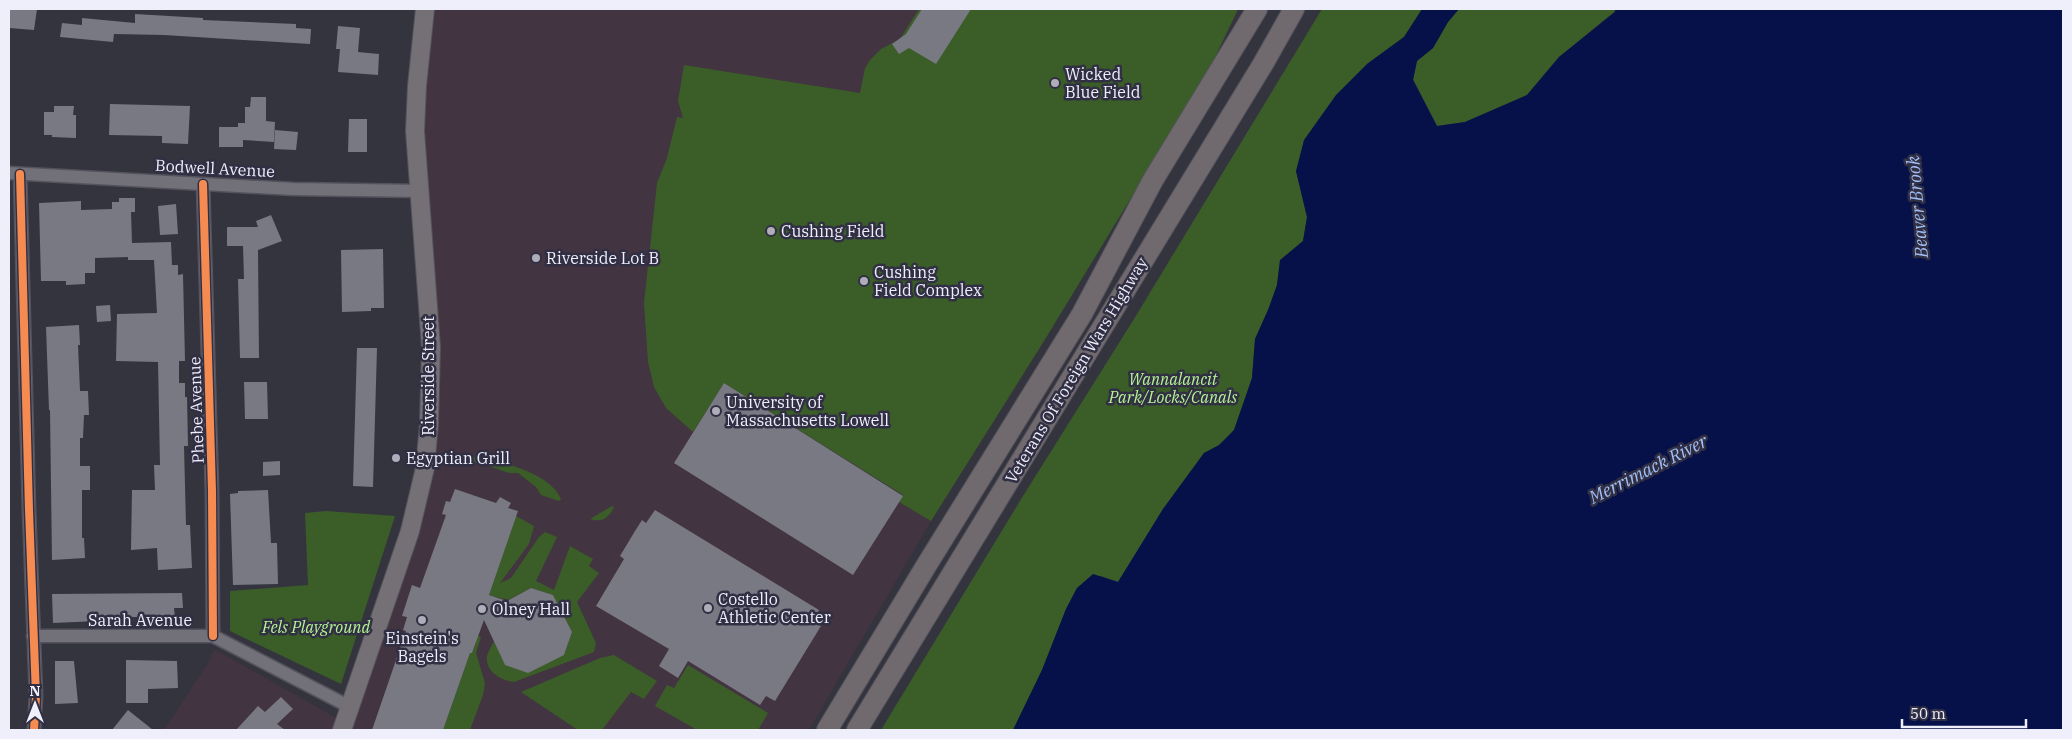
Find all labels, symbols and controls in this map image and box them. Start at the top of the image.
place label: Wicked Blue Field [1065,64,1141,102]
marker: Wicked Blue Field [1049,77,1061,89]
water label: Beaver Brook [1901,154,1933,260]
street label: Bodwell Avenue [155,155,275,181]
place label: Cushing Field [781,221,885,241]
marker: Cushing Field [765,225,777,237]
place label: Riverside Lot B [546,248,659,268]
marker: Riverside Lot B [530,252,542,264]
street label: Veterans Of Foreign Wars Highway [1000,253,1152,487]
place label: Cushing Field Complex [874,262,982,300]
marker: Cushing Field Complex [858,275,870,287]
street label: Riverside Street [418,316,438,436]
street label: Phebe Avenue [184,356,208,464]
park label: Wannalancit Park/Locks/Canals [1108,369,1237,407]
place label: University of Massachusetts Lowell [726,392,889,430]
marker: University of Massachusetts Lowell [710,405,722,417]
water label: Merrimack River [1584,429,1712,509]
place label: Egyptian Grill [406,448,510,468]
marker: Egyptian Grill [390,452,402,464]
place label: Costello Athletic Center [718,589,831,627]
place label: Olney Hall [492,599,570,619]
marker: Costello Athletic Center [702,602,714,614]
marker: Olney Hall [476,603,488,615]
street label: Sarah Avenue [88,610,192,630]
marker: Einstein's Bagels [416,614,428,626]
park label: Fels Playground [261,617,370,637]
place label: Einstein's Bagels [385,628,459,666]
north arrow [10,679,60,729]
text: N [29,682,41,700]
scale bar [1902,696,2026,728]
text: 50 m [1910,704,1946,723]

